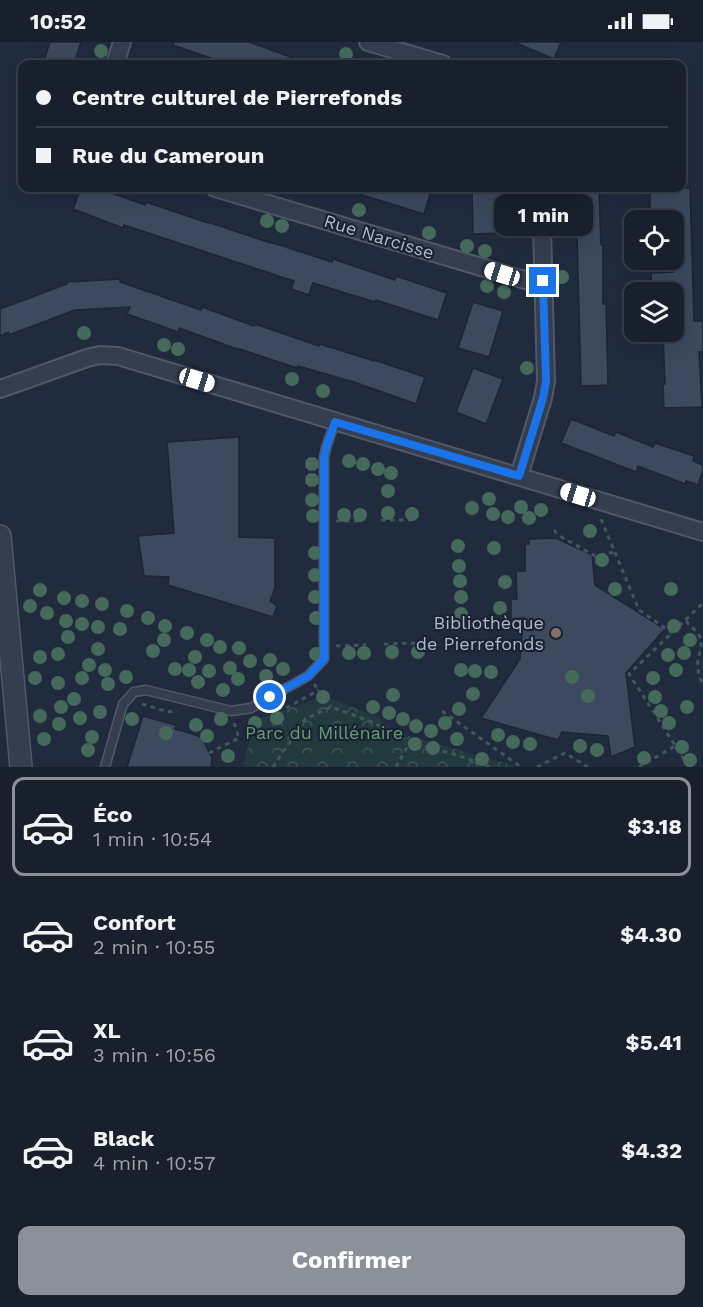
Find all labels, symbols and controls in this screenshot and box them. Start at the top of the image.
text: 10:52 [30,9,86,34]
text: Centre culturel de Pierrefonds [72,85,402,110]
text: Rue du Cameroun [72,143,264,168]
callout: 1 min [494,194,592,236]
text: 1 min [518,203,569,227]
street label: Rue Narcisse [322,210,437,263]
map controls [624,210,684,342]
button: locate [624,210,684,270]
car [482,260,522,288]
route end [529,267,556,294]
button: layers [624,282,684,342]
car [177,366,217,394]
car [558,481,598,509]
place label: Bibliothèque de Pierrefonds [416,612,544,654]
marker: Bibliothèque de Pierrefonds [549,626,563,640]
route start [256,683,283,710]
park label: Parc du Millénaire [245,722,403,743]
icon: car [21,800,75,854]
text: Éco [93,802,132,827]
text: $3.18 [627,814,682,839]
text: 1 min · 10:54 [93,827,212,851]
icon: car [21,908,75,962]
text: Confort [93,910,176,935]
text: $4.30 [620,922,682,947]
text: 2 min · 10:55 [93,935,215,959]
icon: car [21,1016,75,1070]
text: XL [93,1018,121,1043]
text: $5.41 [626,1030,682,1055]
text: 3 min · 10:56 [93,1043,216,1067]
icon: car [21,1124,75,1178]
text: Black [93,1126,154,1151]
text: $4.32 [621,1138,682,1163]
text: 4 min · 10:57 [93,1151,216,1175]
button: Confirmer [18,1226,685,1295]

